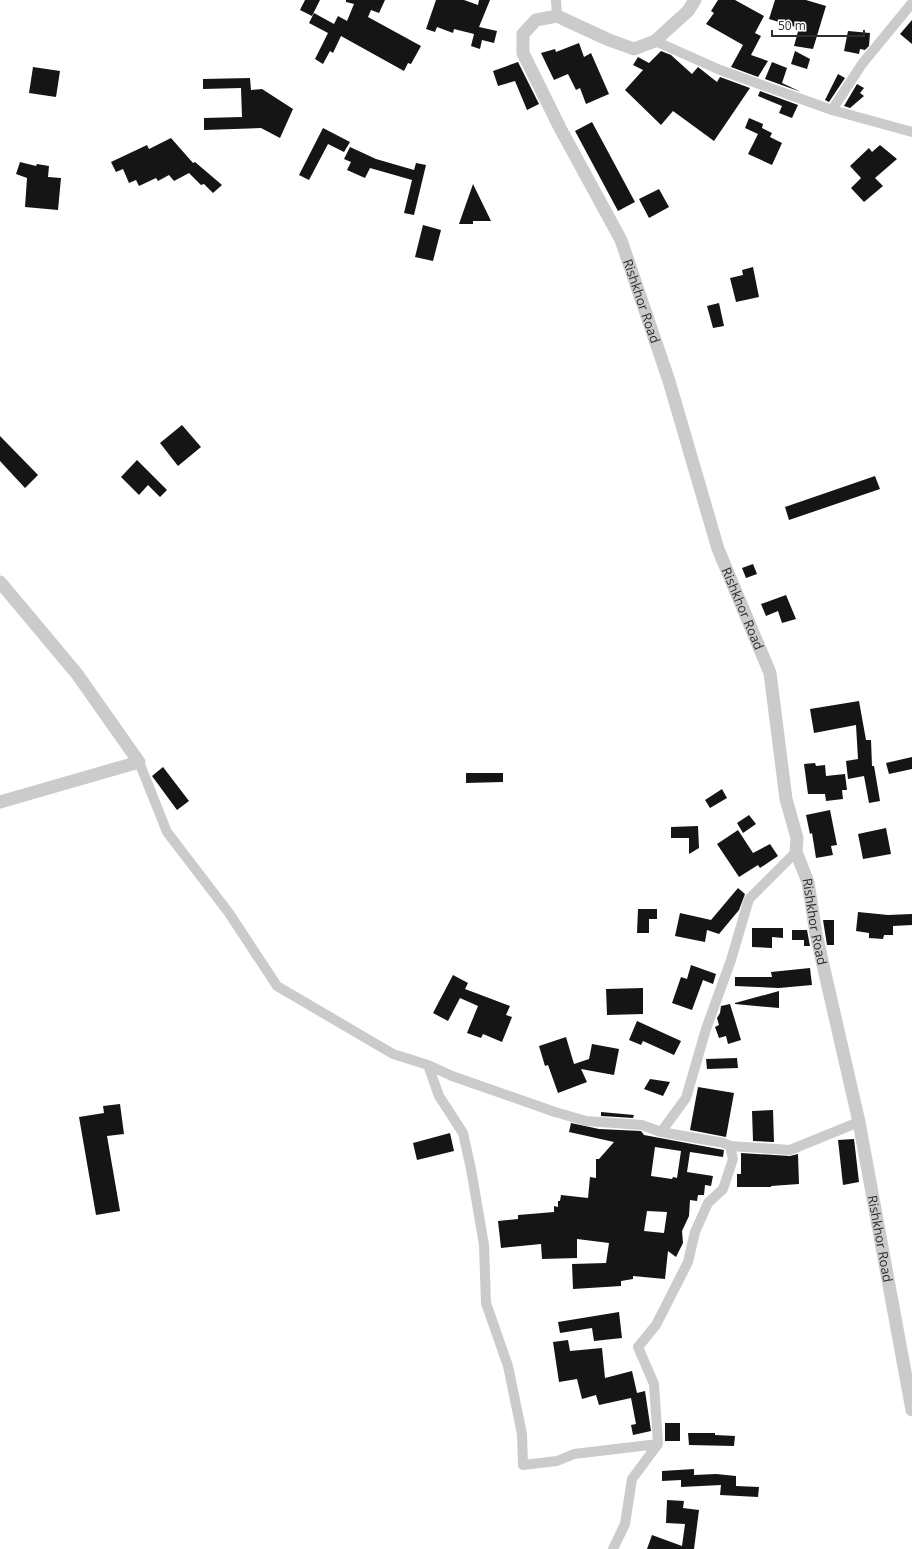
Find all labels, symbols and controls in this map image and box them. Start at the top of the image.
scale bar [772,12,864,38]
text: 50 m [778,17,806,34]
street label: Rishkhor Road [619,256,664,345]
street label: Rishkhor Road [718,564,768,652]
street label: Rishkhor Road [799,877,832,967]
street label: Rishkhor Road [864,1194,897,1284]

